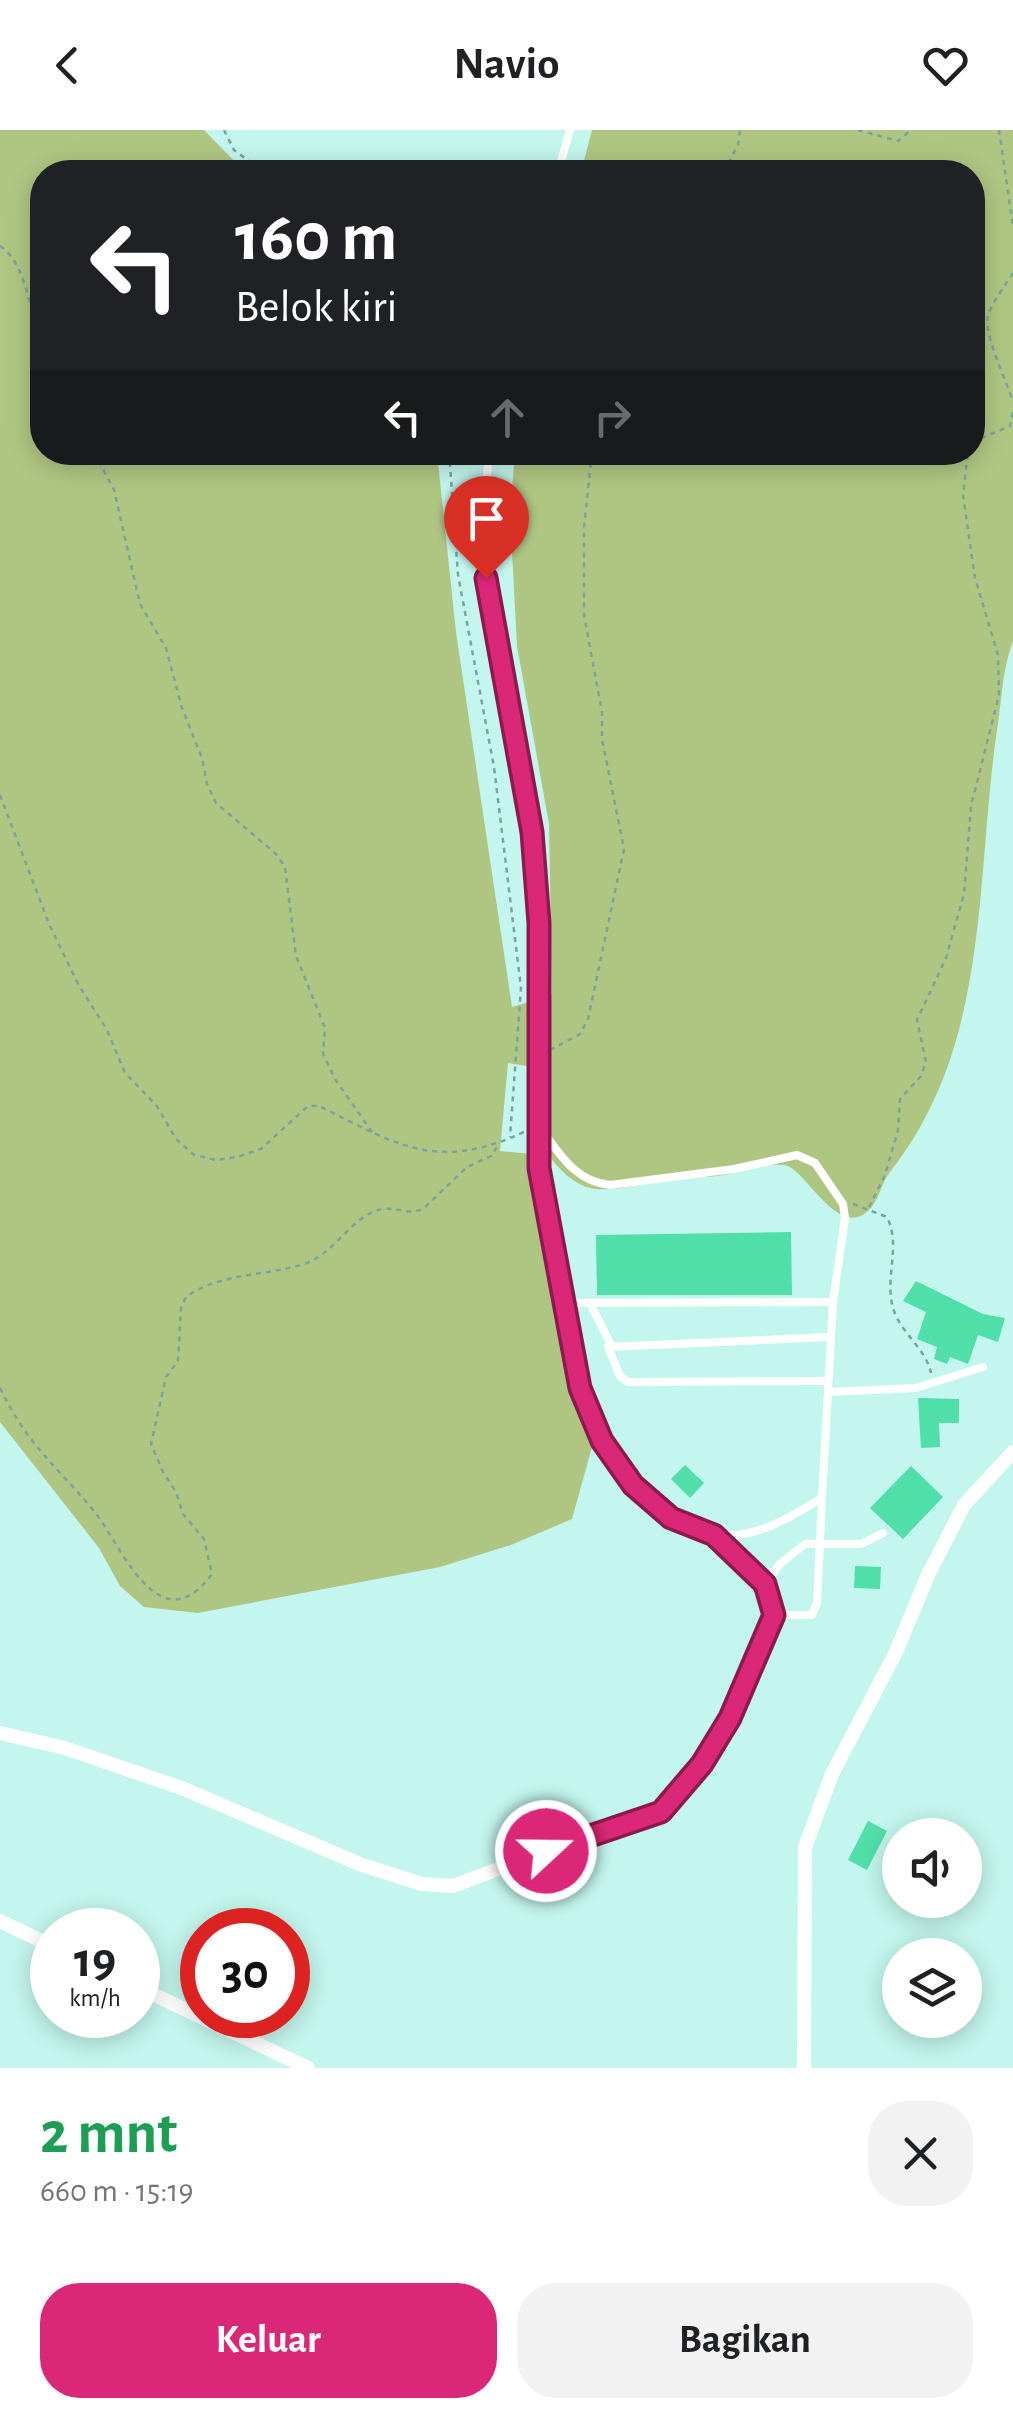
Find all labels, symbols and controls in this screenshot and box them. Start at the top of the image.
icon: back [40,38,95,93]
icon: heart [918,38,973,93]
text: Navio [454,42,559,87]
icon: left [70,200,200,330]
text: 160 m [235,203,398,273]
text: Belok kiri [235,285,397,330]
icon: left [375,390,430,445]
icon: ahead [480,390,535,445]
icon: right [585,390,640,445]
pin [444,476,529,579]
icon: arrive [459,491,514,546]
position arrow [494,1799,598,1903]
map controls [882,1818,982,2038]
button: sound [882,1818,982,1918]
speed limit sign: 30 [180,1908,310,2038]
text: 19 [74,1936,116,1986]
button: layers [882,1938,982,2038]
text: km/h [69,1986,121,2011]
button: close [868,2101,973,2206]
text: 2 mnt [40,2104,177,2164]
text: 660 m · 15:19 [40,2175,194,2207]
button: Keluar [40,2283,497,2398]
button: Bagikan [517,2283,973,2398]

